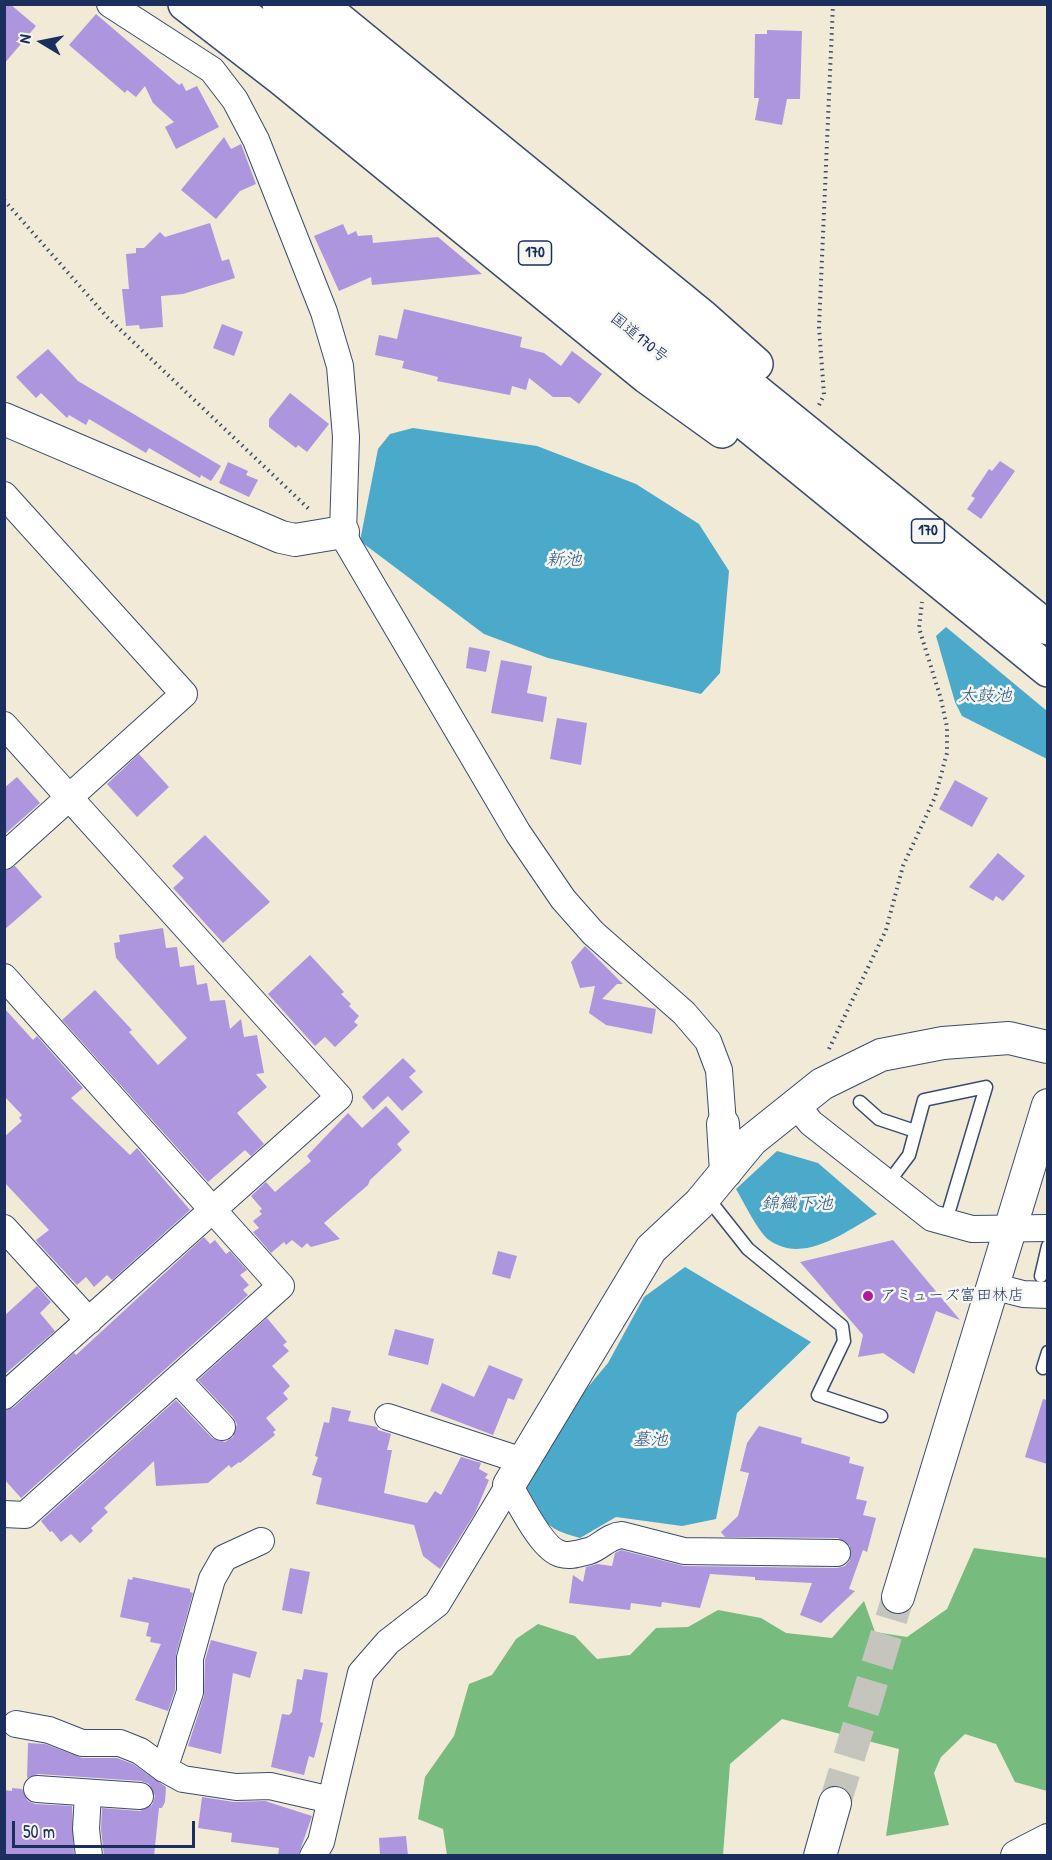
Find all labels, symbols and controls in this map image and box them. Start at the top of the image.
north arrow [12,12,72,72]
text: N [13,33,36,45]
road number: 170 [518,241,552,265]
street label: 国道170号 [606,309,672,367]
road number: 170 [912,519,944,543]
water label: 新池 [546,549,582,571]
water label: 太鼓池 [958,685,1012,707]
water label: 錦織下池 [761,1193,833,1215]
place label: アミューズ富田林店 [880,1286,1024,1306]
marker: アミューズ富田林店 [861,1289,875,1303]
water label: 墓池 [632,1429,668,1451]
scale bar [15,1809,198,1847]
text: 50 m [23,1819,55,1844]

